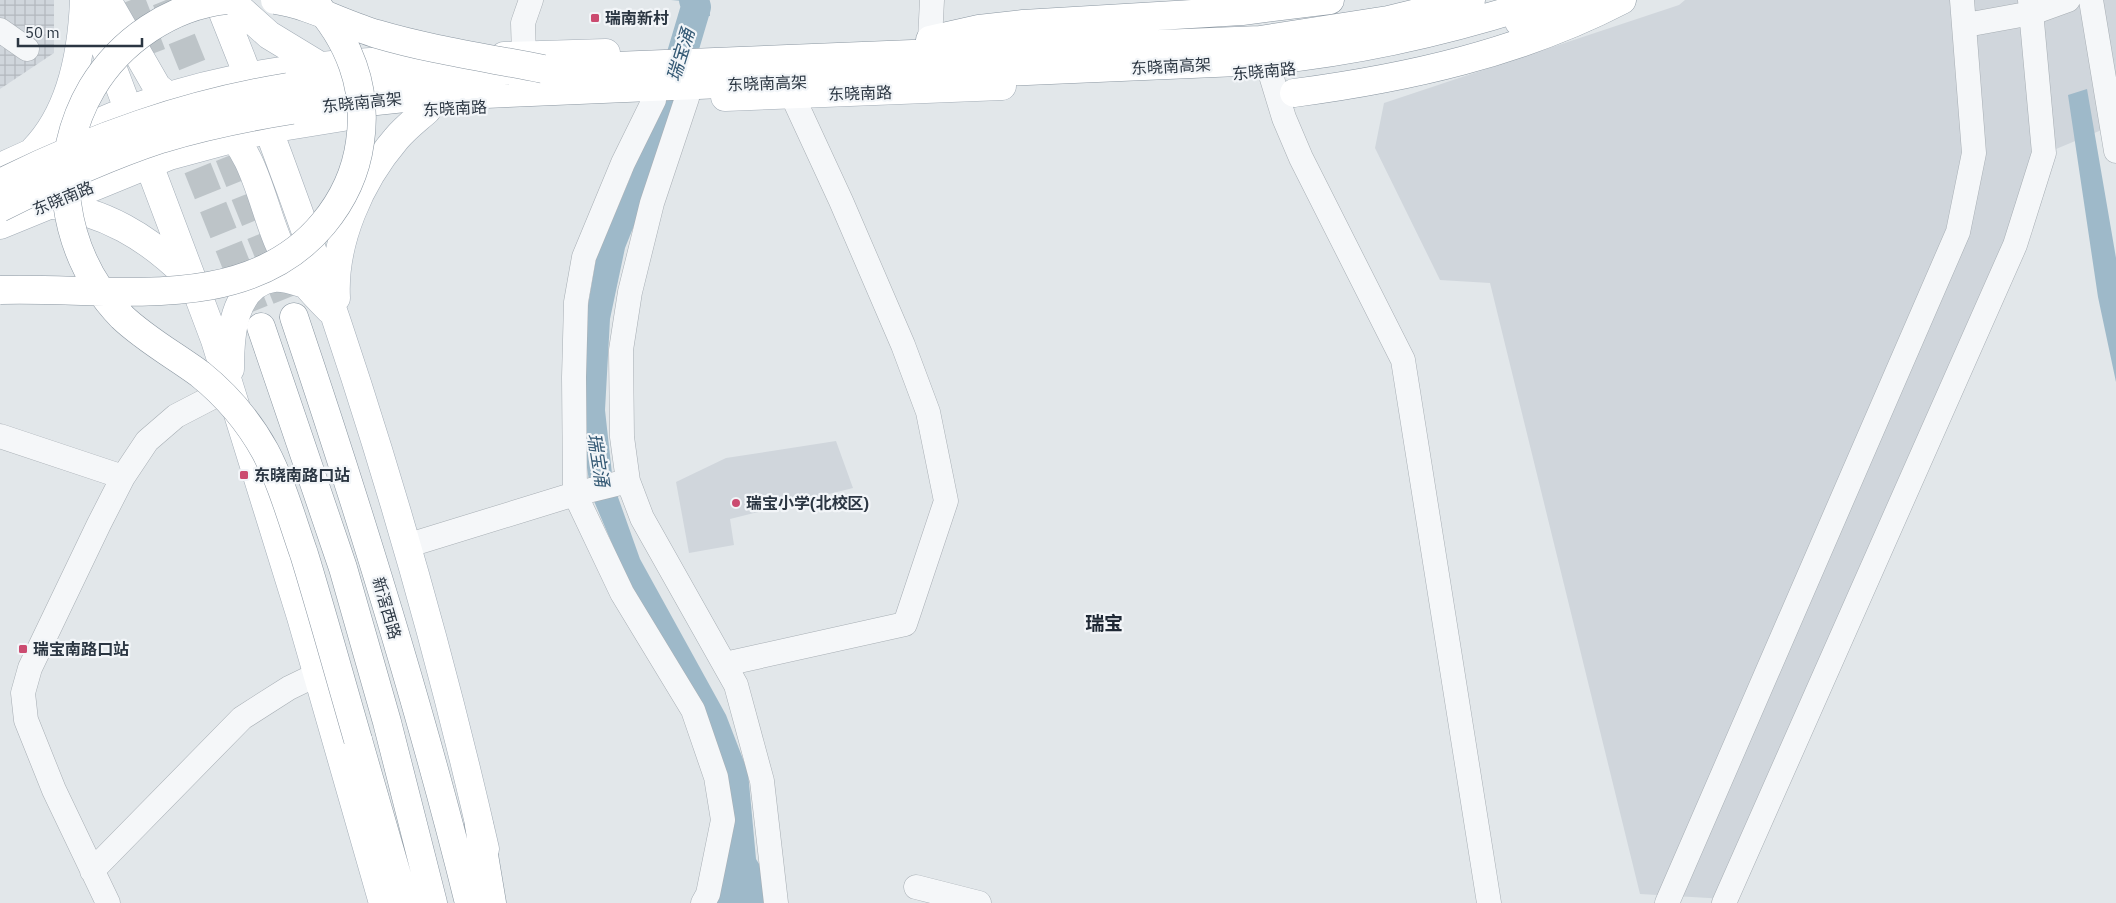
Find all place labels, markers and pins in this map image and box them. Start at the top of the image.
place label: 瑞南新村 [605,8,669,28]
marker: 瑞南新村 [589,12,601,24]
place label: 东晓南路口站 [254,465,350,485]
marker: 东晓南路口站 [238,469,250,481]
place label: 瑞宝小学(北校区) [746,493,869,513]
marker: 瑞宝小学(北校区) [730,497,742,509]
place label: 瑞宝南路口站 [33,639,129,659]
marker: 瑞宝南路口站 [17,643,29,655]

